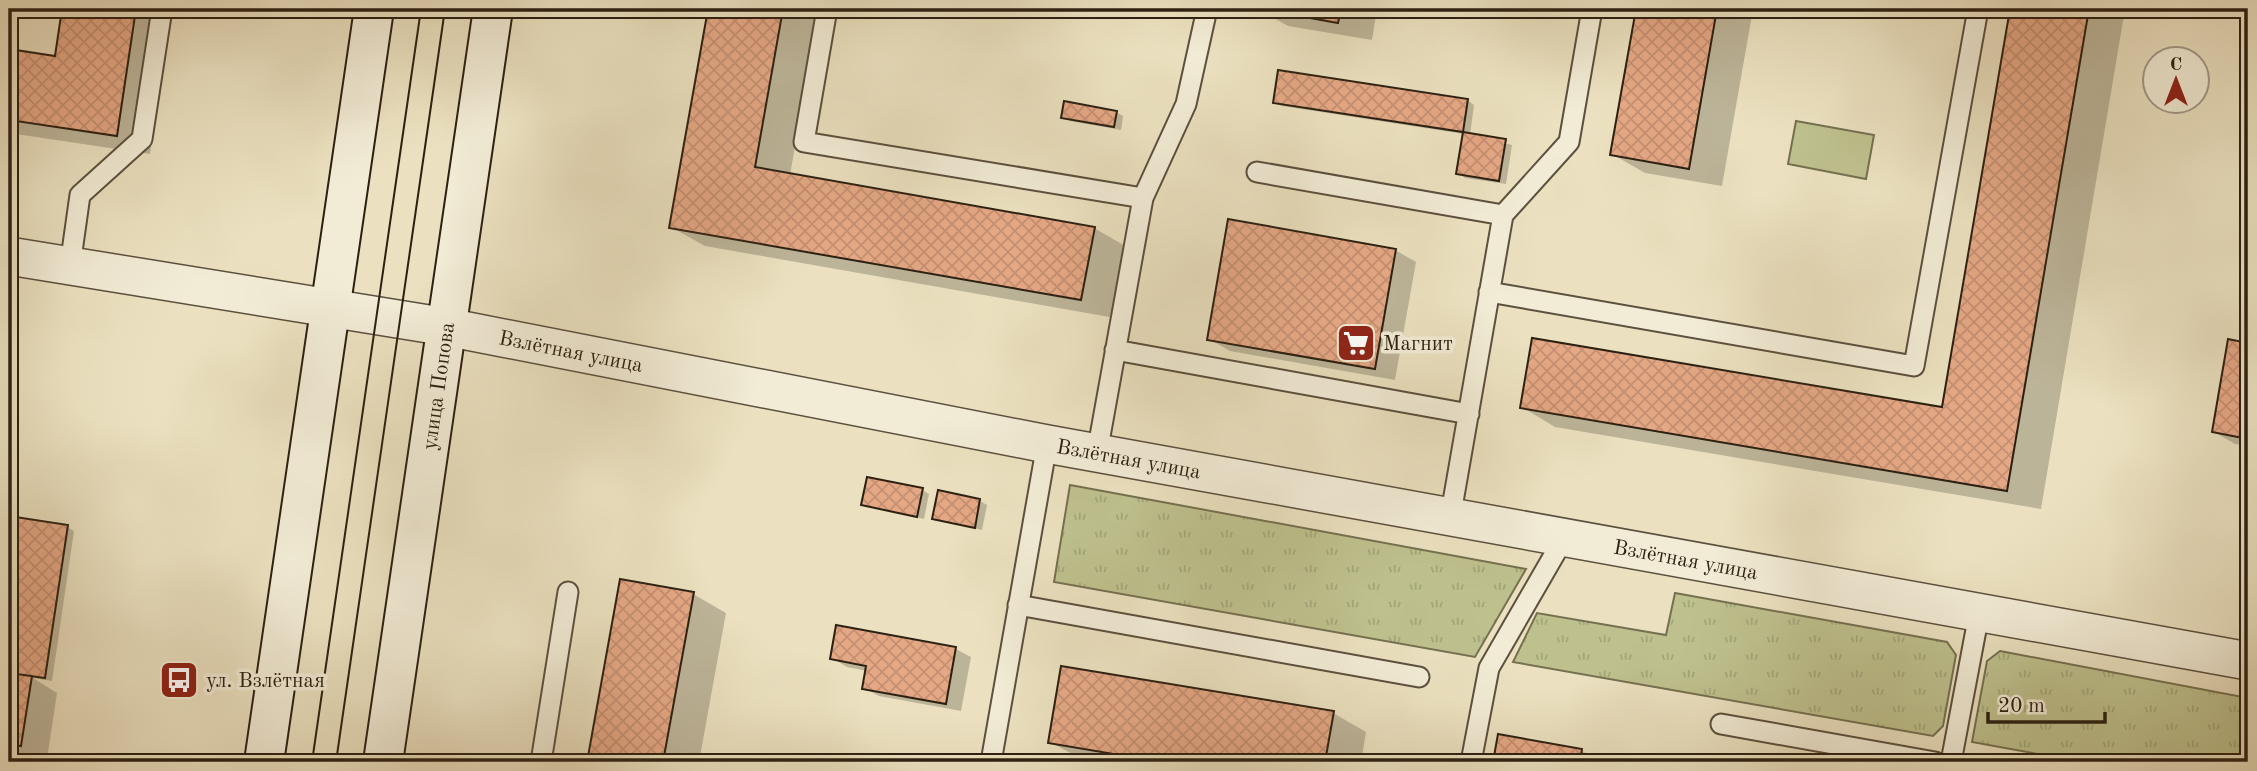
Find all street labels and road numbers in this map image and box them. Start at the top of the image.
street label: улица Попова [420,321,459,452]
street label: Взлётная улица [497,328,644,377]
street label: Взлётная улица [1055,437,1202,484]
street label: Взлётная улица [1612,538,1759,584]

